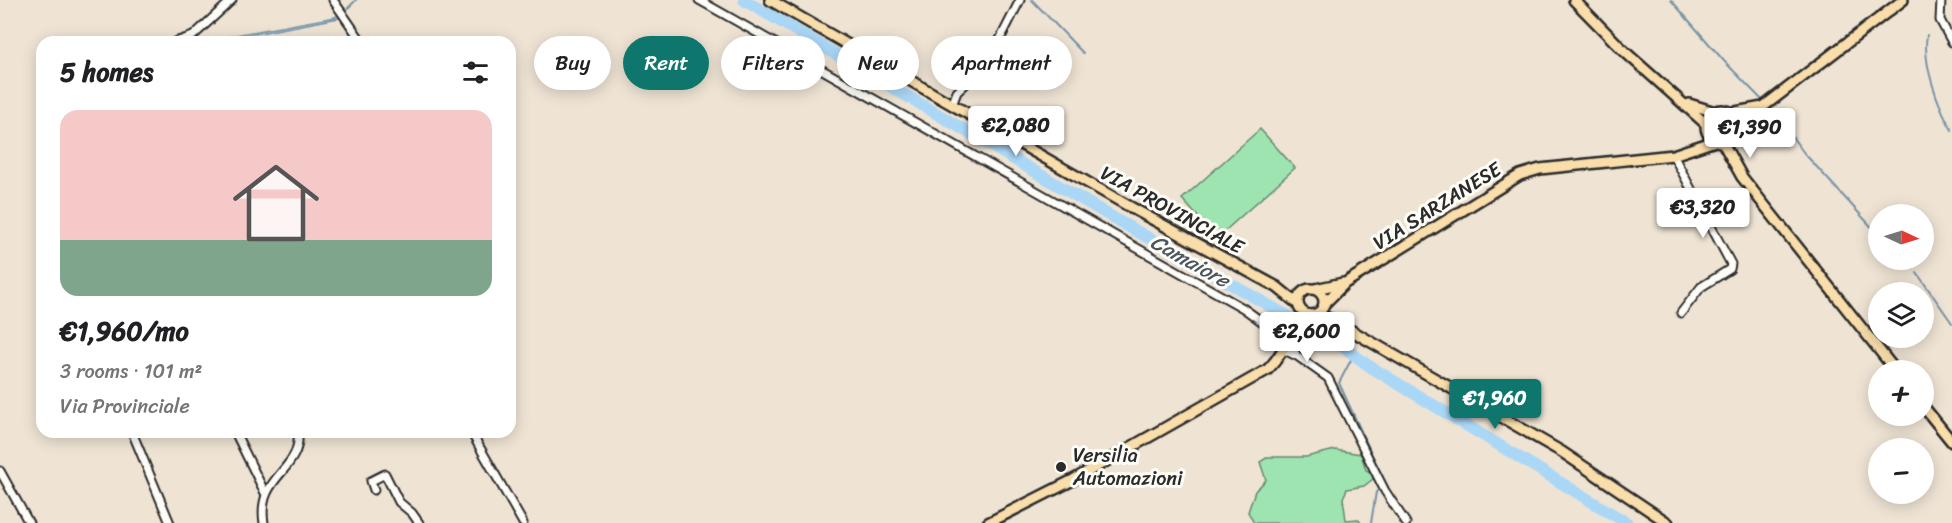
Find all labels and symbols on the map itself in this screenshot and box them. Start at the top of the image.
pin: €2,080 [967,106,1065,157]
pin: €1,390 [1701,108,1799,159]
street label: VIA SARZANESE [1366,151,1510,260]
street label: VIA PROVINCIALE [1094,156,1252,265]
pin: €3,320 [1654,188,1752,239]
north arrow [1868,204,1934,270]
water label: Camaiore [1143,223,1239,300]
pin: €2,600 [1258,312,1356,363]
pin: €1,960 [1446,379,1544,430]
place label: Versilia Automazioni [1072,438,1183,496]
marker: Versilia Automazioni [1054,460,1068,474]

